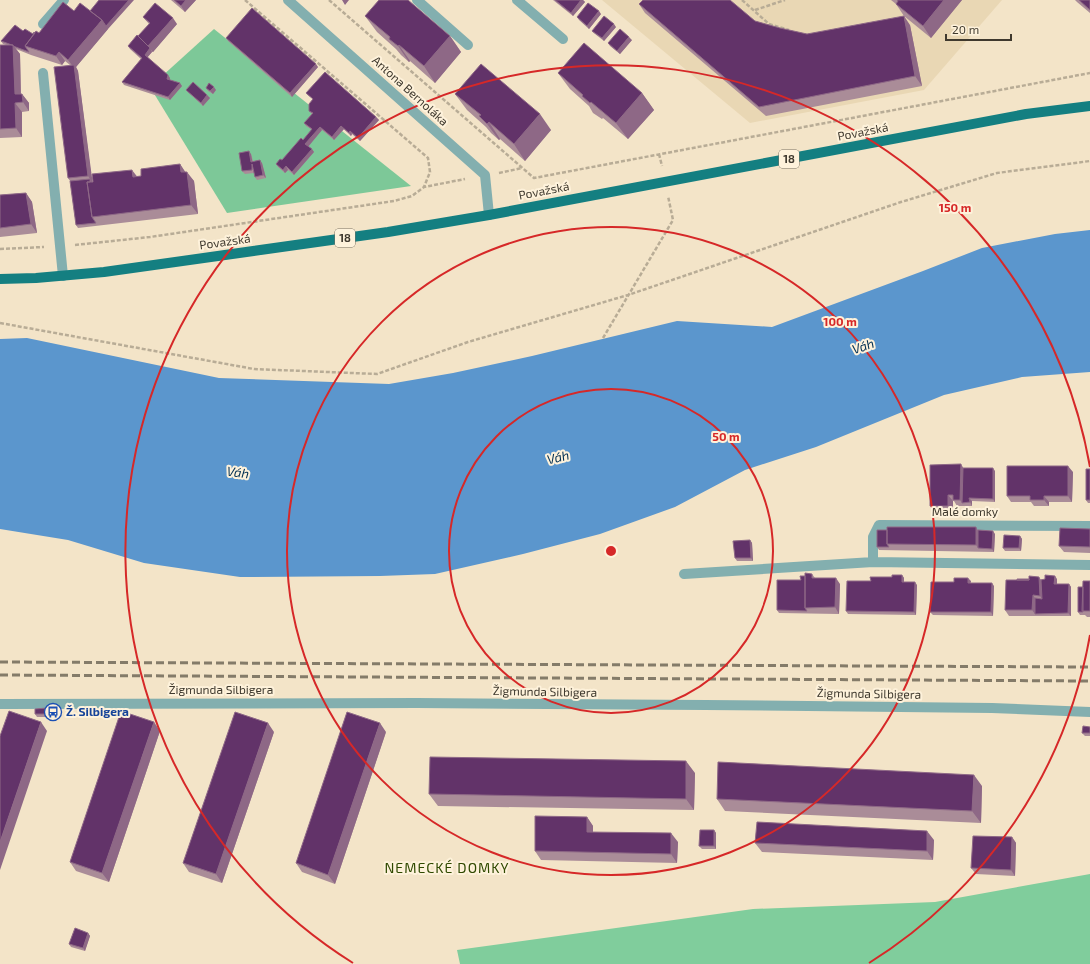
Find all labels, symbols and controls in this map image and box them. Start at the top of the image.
scale bar [946,16,1011,42]
text: 20 m [952,22,979,36]
street label: Antona Bernoláka [370,52,452,128]
street label: Považská [836,119,889,143]
road number: 18 [779,150,799,168]
street label: Považská [517,178,570,202]
text: 150 m [939,200,971,214]
road number: 18 [335,229,355,247]
street label: Považská [198,230,251,252]
text: 100 m [823,314,857,328]
water label: Váh [850,335,876,357]
text: 50 m [712,429,740,443]
water label: Váh [545,447,571,467]
water label: Váh [226,463,250,481]
street label: Malé domky [932,504,999,518]
centre of rings [604,544,618,558]
street label: Žigmunda Silbigera [169,682,273,696]
street label: Žigmunda Silbigera [493,683,597,699]
street label: Žigmunda Silbigera [817,685,921,701]
bus stop icon: Ž. Silbigera [43,702,63,722]
place label: Ž. Silbigera [66,704,129,718]
district label: NEMECKÉ DOMKY [384,859,510,876]

